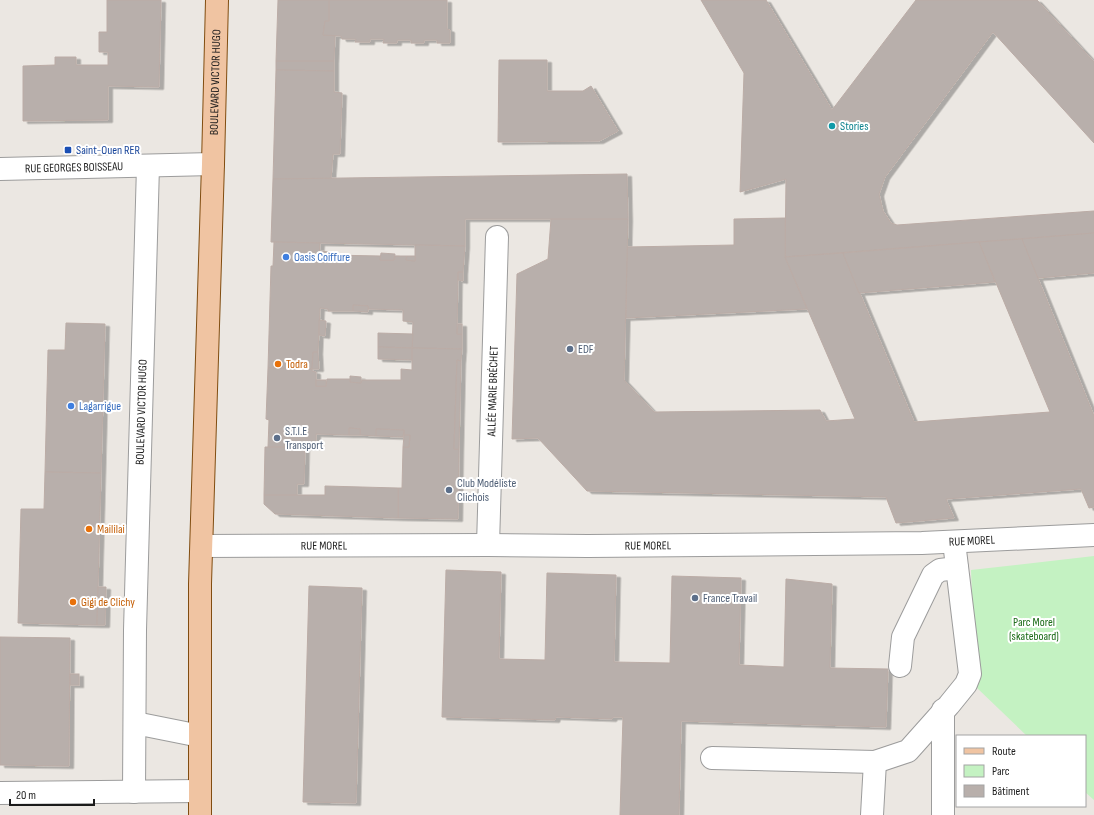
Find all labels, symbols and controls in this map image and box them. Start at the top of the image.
street label: BOULEVARD VICTOR HUGO [207,29,224,135]
place label: Stories [840,119,869,134]
marker: Stories [827,121,837,131]
place label: Saint-Ouen RER [76,143,141,158]
marker: Saint-Ouen RER [63,145,73,155]
street label: RUE GEORGES BOISSEAU [25,159,123,176]
place label: Oasis Coiffure [294,250,350,265]
marker: Oasis Coiffure [281,252,291,262]
place label: EDF [578,342,594,357]
marker: EDF [565,344,575,354]
street label: ALLÉE MARIE BRÉCHET [484,346,502,438]
place label: Todra [286,357,308,372]
street label: BOULEVARD VICTOR HUGO [133,359,151,465]
marker: Todra [273,359,283,369]
place label: Lagarrigue [79,399,121,414]
marker: Lagarrigue [66,401,76,411]
place label: S.T.I.E Transport [285,424,324,453]
marker: S.T.I.E Transport [272,433,282,443]
place label: Club Modéliste Clichois [457,476,516,505]
marker: Club Modéliste Clichois [444,485,454,495]
place label: Maililai [97,522,125,537]
marker: Maililai [84,524,94,534]
street label: RUE MOREL [948,533,996,550]
street label: RUE MOREL [301,538,348,554]
street label: RUE MOREL [625,538,672,554]
place label: France Travail [703,591,757,606]
marker: France Travail [690,593,700,603]
place label: Gigi de Clichy [81,595,135,610]
marker: Gigi de Clichy [68,597,78,607]
park label: Parc Morel (skateboard) [1009,615,1059,644]
legend [956,735,1086,807]
text: Route [992,744,1016,759]
text: Parc [992,764,1010,779]
scale bar [10,781,94,807]
text: Bâtiment [992,784,1030,799]
text: 20 m [16,788,36,803]

